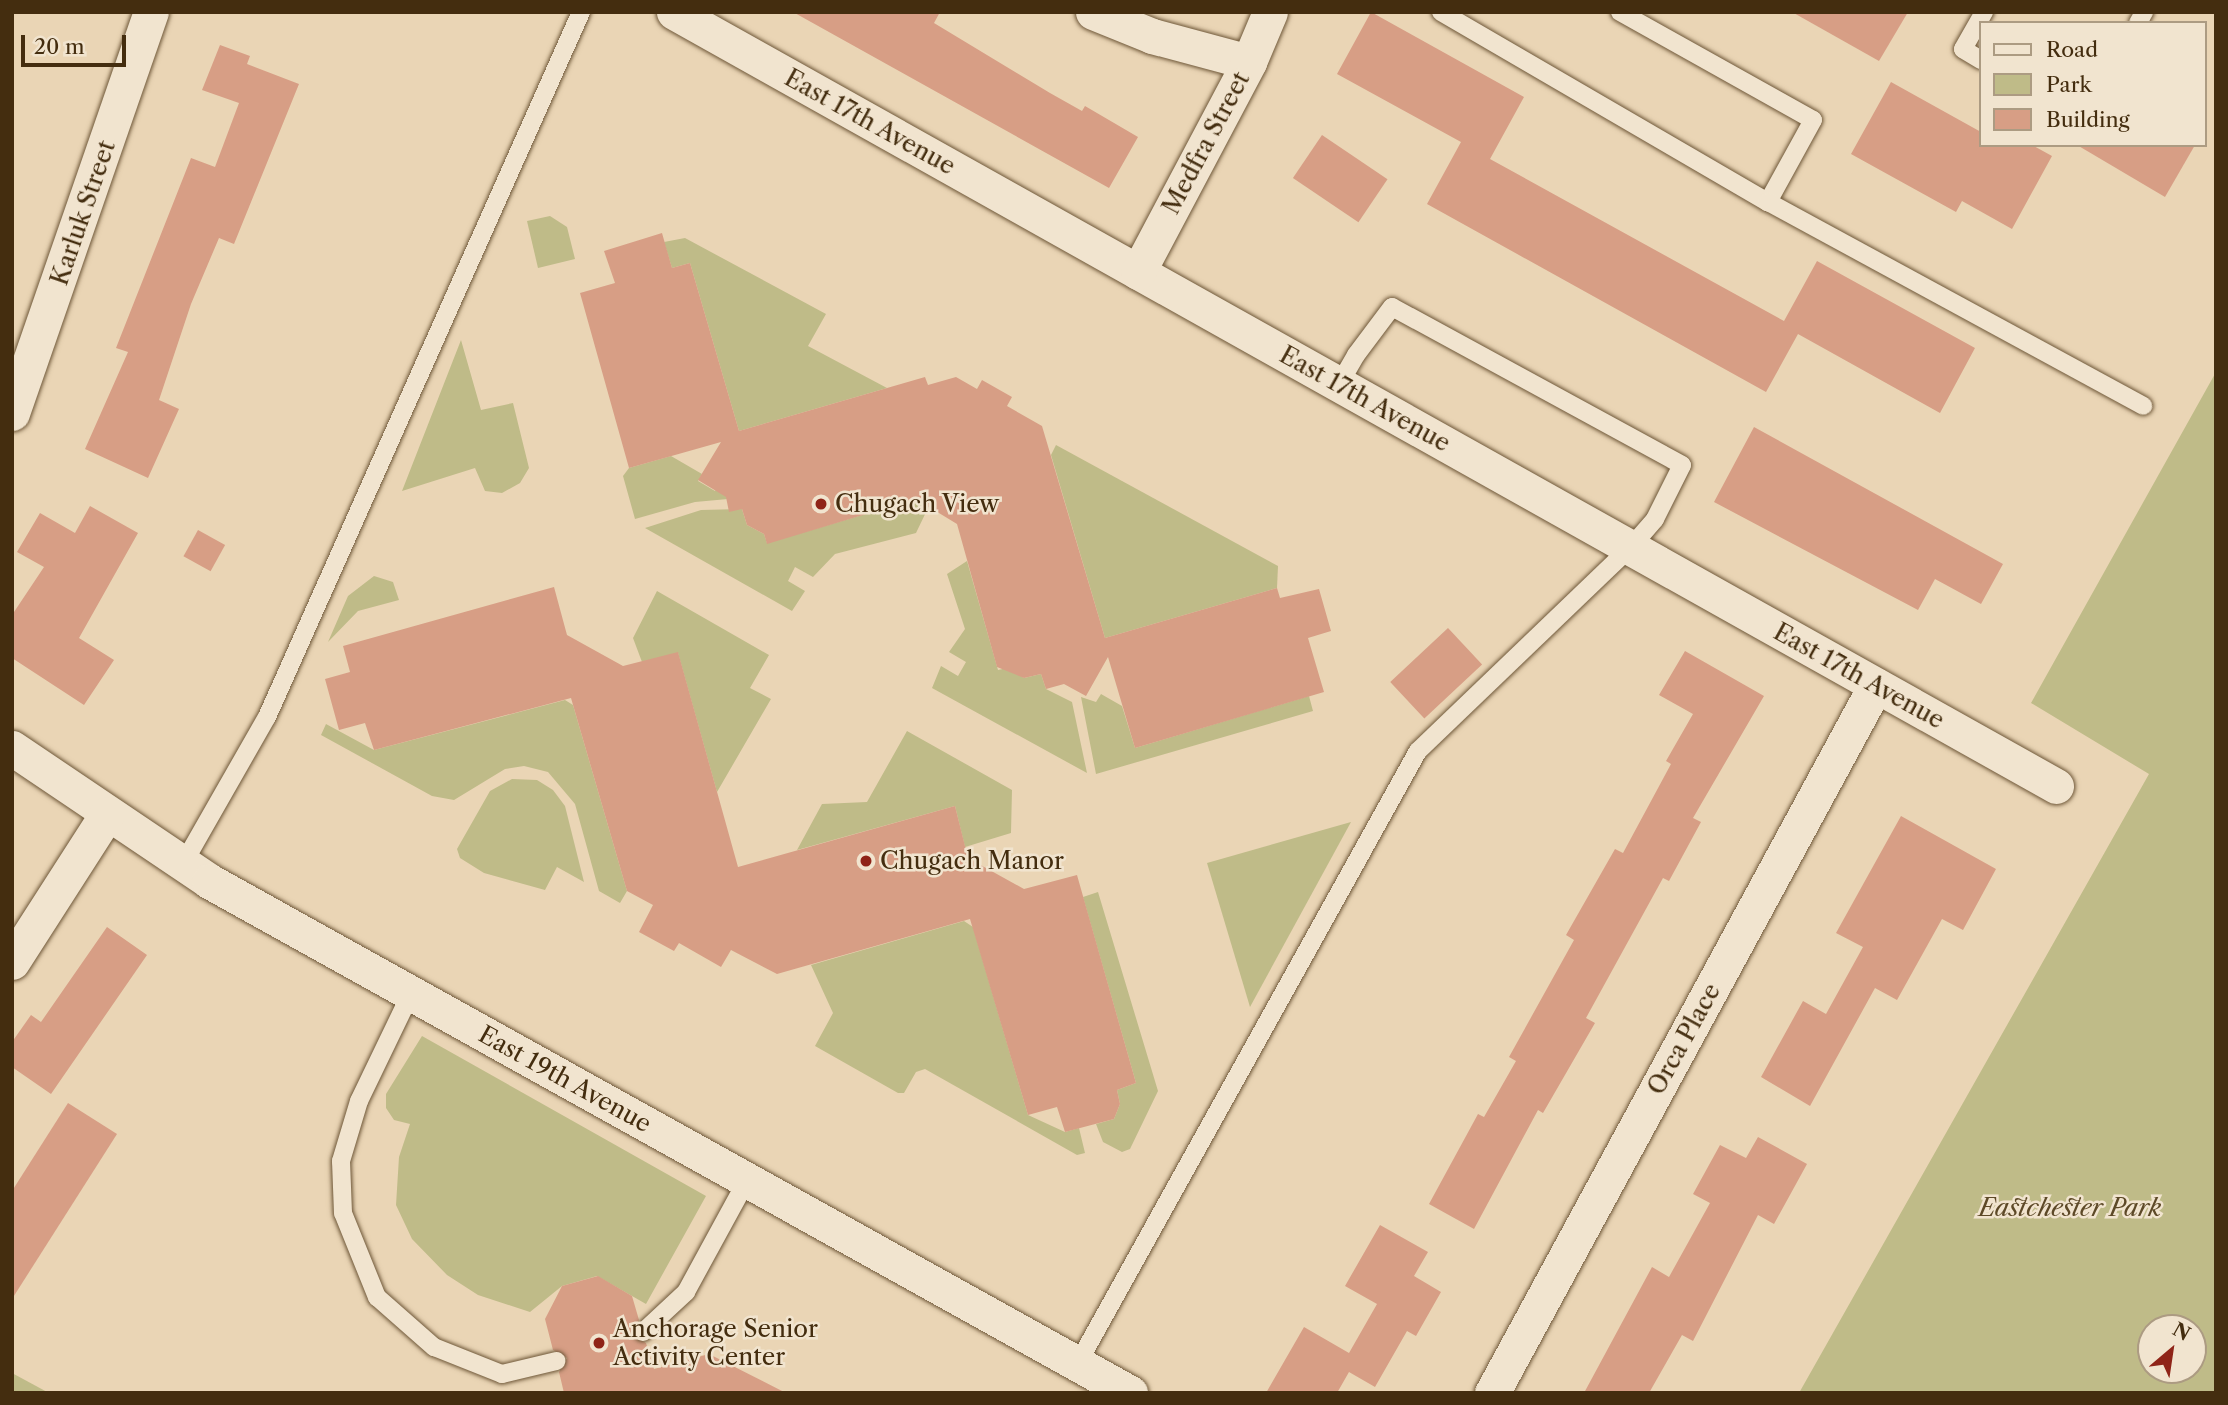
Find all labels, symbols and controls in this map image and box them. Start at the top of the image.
scale bar [24,21,130,65]
legend [1980,21,2207,147]
text: 20 m [34,34,85,59]
text: Road [2046,37,2098,62]
street label: East 17th Avenue [779,63,961,181]
street label: Medfra Street [1156,67,1256,219]
text: Park [2046,72,2092,97]
text: Building [2046,107,2130,132]
street label: Karluk Street [45,137,121,289]
street label: East 17th Avenue [1274,340,1456,458]
place label: Chugach View [835,490,1000,518]
marker: Chugach View [813,496,829,512]
street label: East 17th Avenue [1768,617,1950,735]
place label: Chugach Manor [880,847,1064,875]
marker: Chugach Manor [858,853,874,869]
street label: Orca Place [1642,978,1726,1100]
street label: East 19th Avenue [473,1019,657,1139]
park label: Eastchester Park [1979,1194,2161,1222]
north arrow [2137,1314,2207,1384]
place label: Anchorage Senior Activity Center [613,1315,818,1371]
text: N [2169,1318,2194,1346]
marker: Anchorage Senior Activity Center [591,1335,607,1351]

